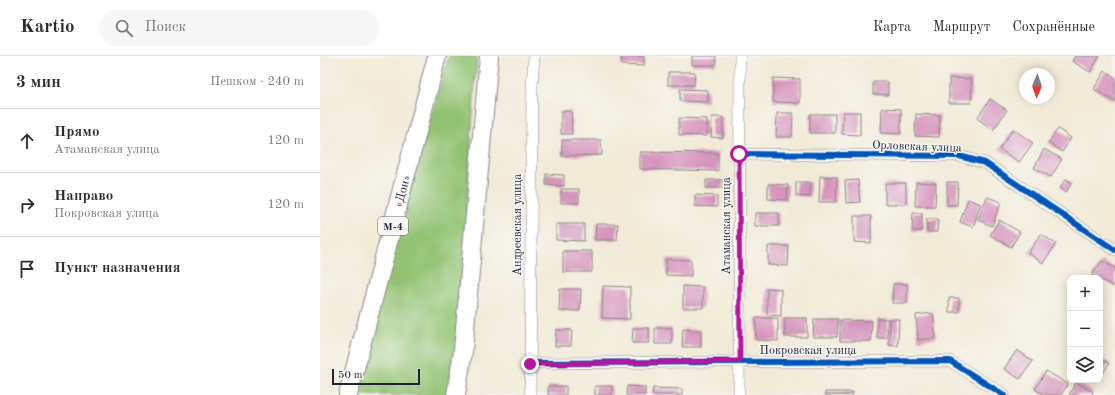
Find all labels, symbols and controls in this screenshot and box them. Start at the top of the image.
search box [99,10,379,46]
icon: search [113,17,135,39]
text: Kartio [20,18,75,37]
text: Поиск [145,20,186,35]
text: Карта [873,20,911,34]
text: Маршрут [933,20,990,34]
text: Сохранённые [1012,20,1095,34]
north arrow [1019,68,1055,104]
text: 3 мин [16,74,61,91]
text: Пешком · 240 m [210,75,304,88]
text: Прямо [54,125,100,140]
icon: ahead [16,130,38,152]
text: 120 m [267,134,304,147]
street label: Орловская улица [872,139,962,155]
text: Атаманская улица [54,143,160,156]
route start [730,145,748,163]
street label: «Дон» [393,174,413,209]
street label: Андреевская улица [512,174,524,276]
street label: Атаманская улица [721,177,733,275]
text: Направо [54,189,113,204]
icon: right [16,194,38,216]
text: 120 m [267,198,304,211]
text: Покровская улица [54,207,159,220]
road number: М-4 [378,217,408,235]
icon: arrive [16,258,38,280]
text: Пункт назначения [54,261,181,276]
map controls [1067,275,1103,383]
button: + [1067,275,1103,311]
button: − [1067,311,1103,347]
street label: Покровская улица [760,345,856,357]
button: layers [1067,347,1103,383]
route end [521,355,539,373]
scale bar [332,367,420,386]
text: 50 m [338,370,363,381]

